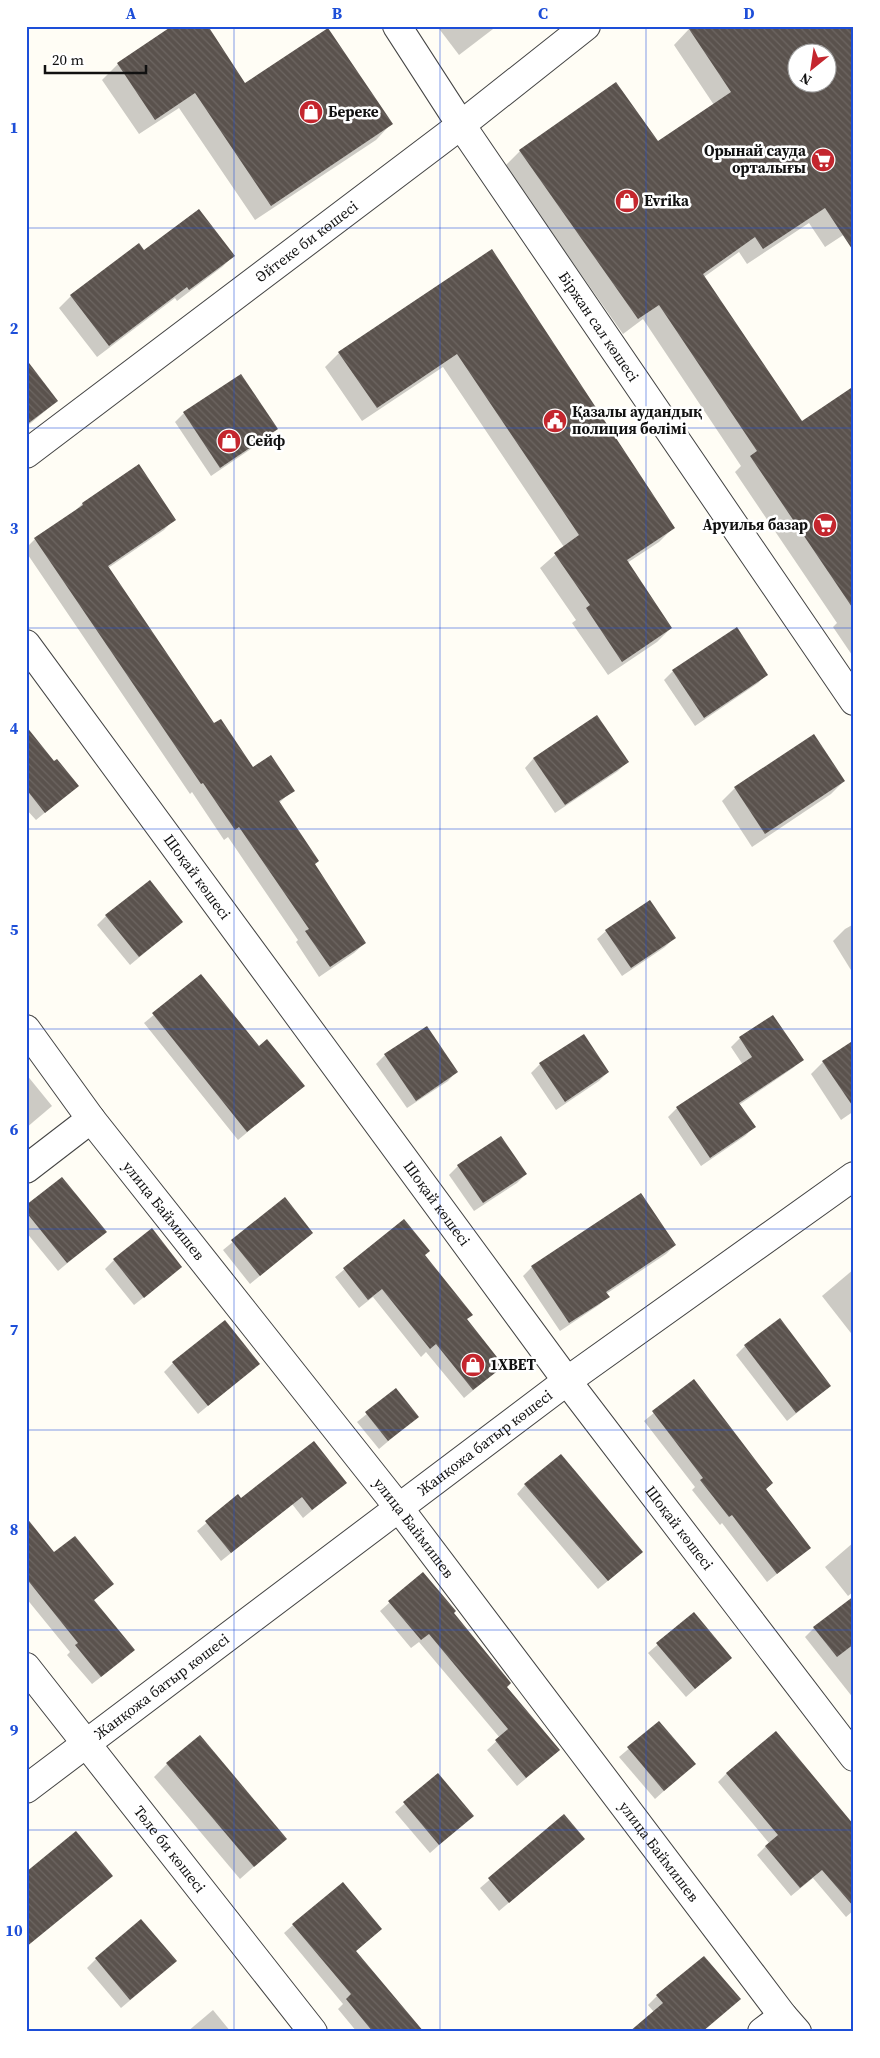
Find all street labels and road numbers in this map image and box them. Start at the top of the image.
street label: Әйтеке би көшесі [251,196,362,287]
street label: Біржан сал көшесі [554,267,644,386]
street label: Шоқай көшесі [159,830,236,924]
street label: улица Баймишев [118,1156,210,1265]
street label: Шоқай көшесі [399,1156,475,1250]
street label: Жанқожа батыр көшесі [413,1385,557,1500]
street label: улица Баймишев [369,1473,459,1582]
street label: Шоқай көшесі [641,1481,718,1574]
street label: Жанқожа батыр көшесі [90,1628,233,1744]
street label: улица Баймишев [614,1797,704,1906]
street label: Төле би көшесі [129,1801,211,1897]

